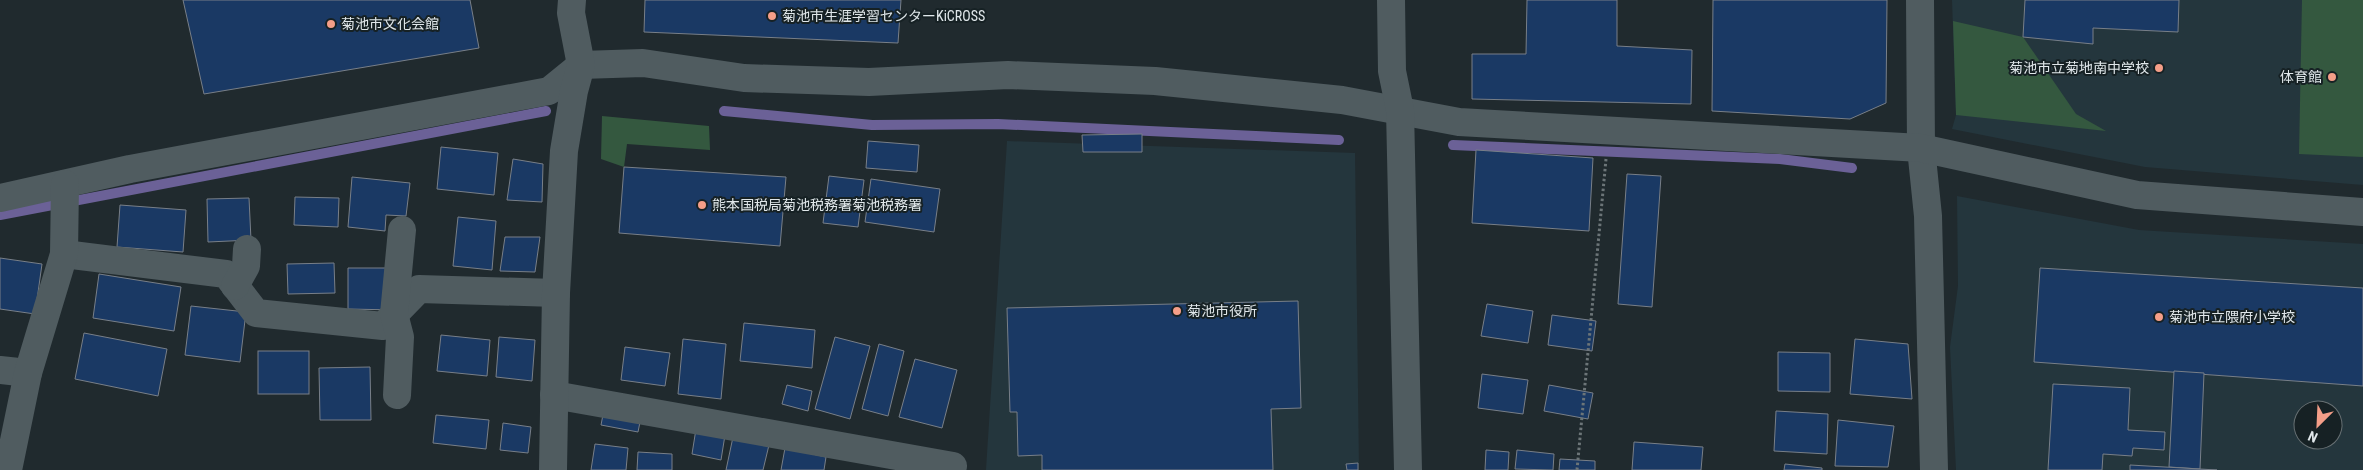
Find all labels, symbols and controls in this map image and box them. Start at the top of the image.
place label: 菊池市生涯学習センターKiCROSS [782,8,985,24]
marker: 菊池市生涯学習センターKiCROSS [766,10,778,22]
place label: 菊池市文化会館 [341,16,439,32]
marker: 菊池市文化会館 [325,18,337,30]
place label: 菊池市立菊地南中学校 [2009,60,2149,76]
marker: 菊池市立菊地南中学校 [2153,62,2165,74]
place label: 体育館 [2280,69,2322,85]
marker: 体育館 [2326,71,2338,83]
place label: 熊本国税局菊池税務署菊池税務署 [712,197,922,213]
marker: 熊本国税局菊池税務署菊池税務署 [696,199,708,211]
place label: 菊池市役所 [1187,303,1257,319]
marker: 菊池市役所 [1171,305,1183,317]
place label: 菊池市立隈府小学校 [2169,309,2295,325]
marker: 菊池市立隈府小学校 [2153,311,2165,323]
north arrow [2293,400,2343,450]
text: N [2306,428,2320,446]

